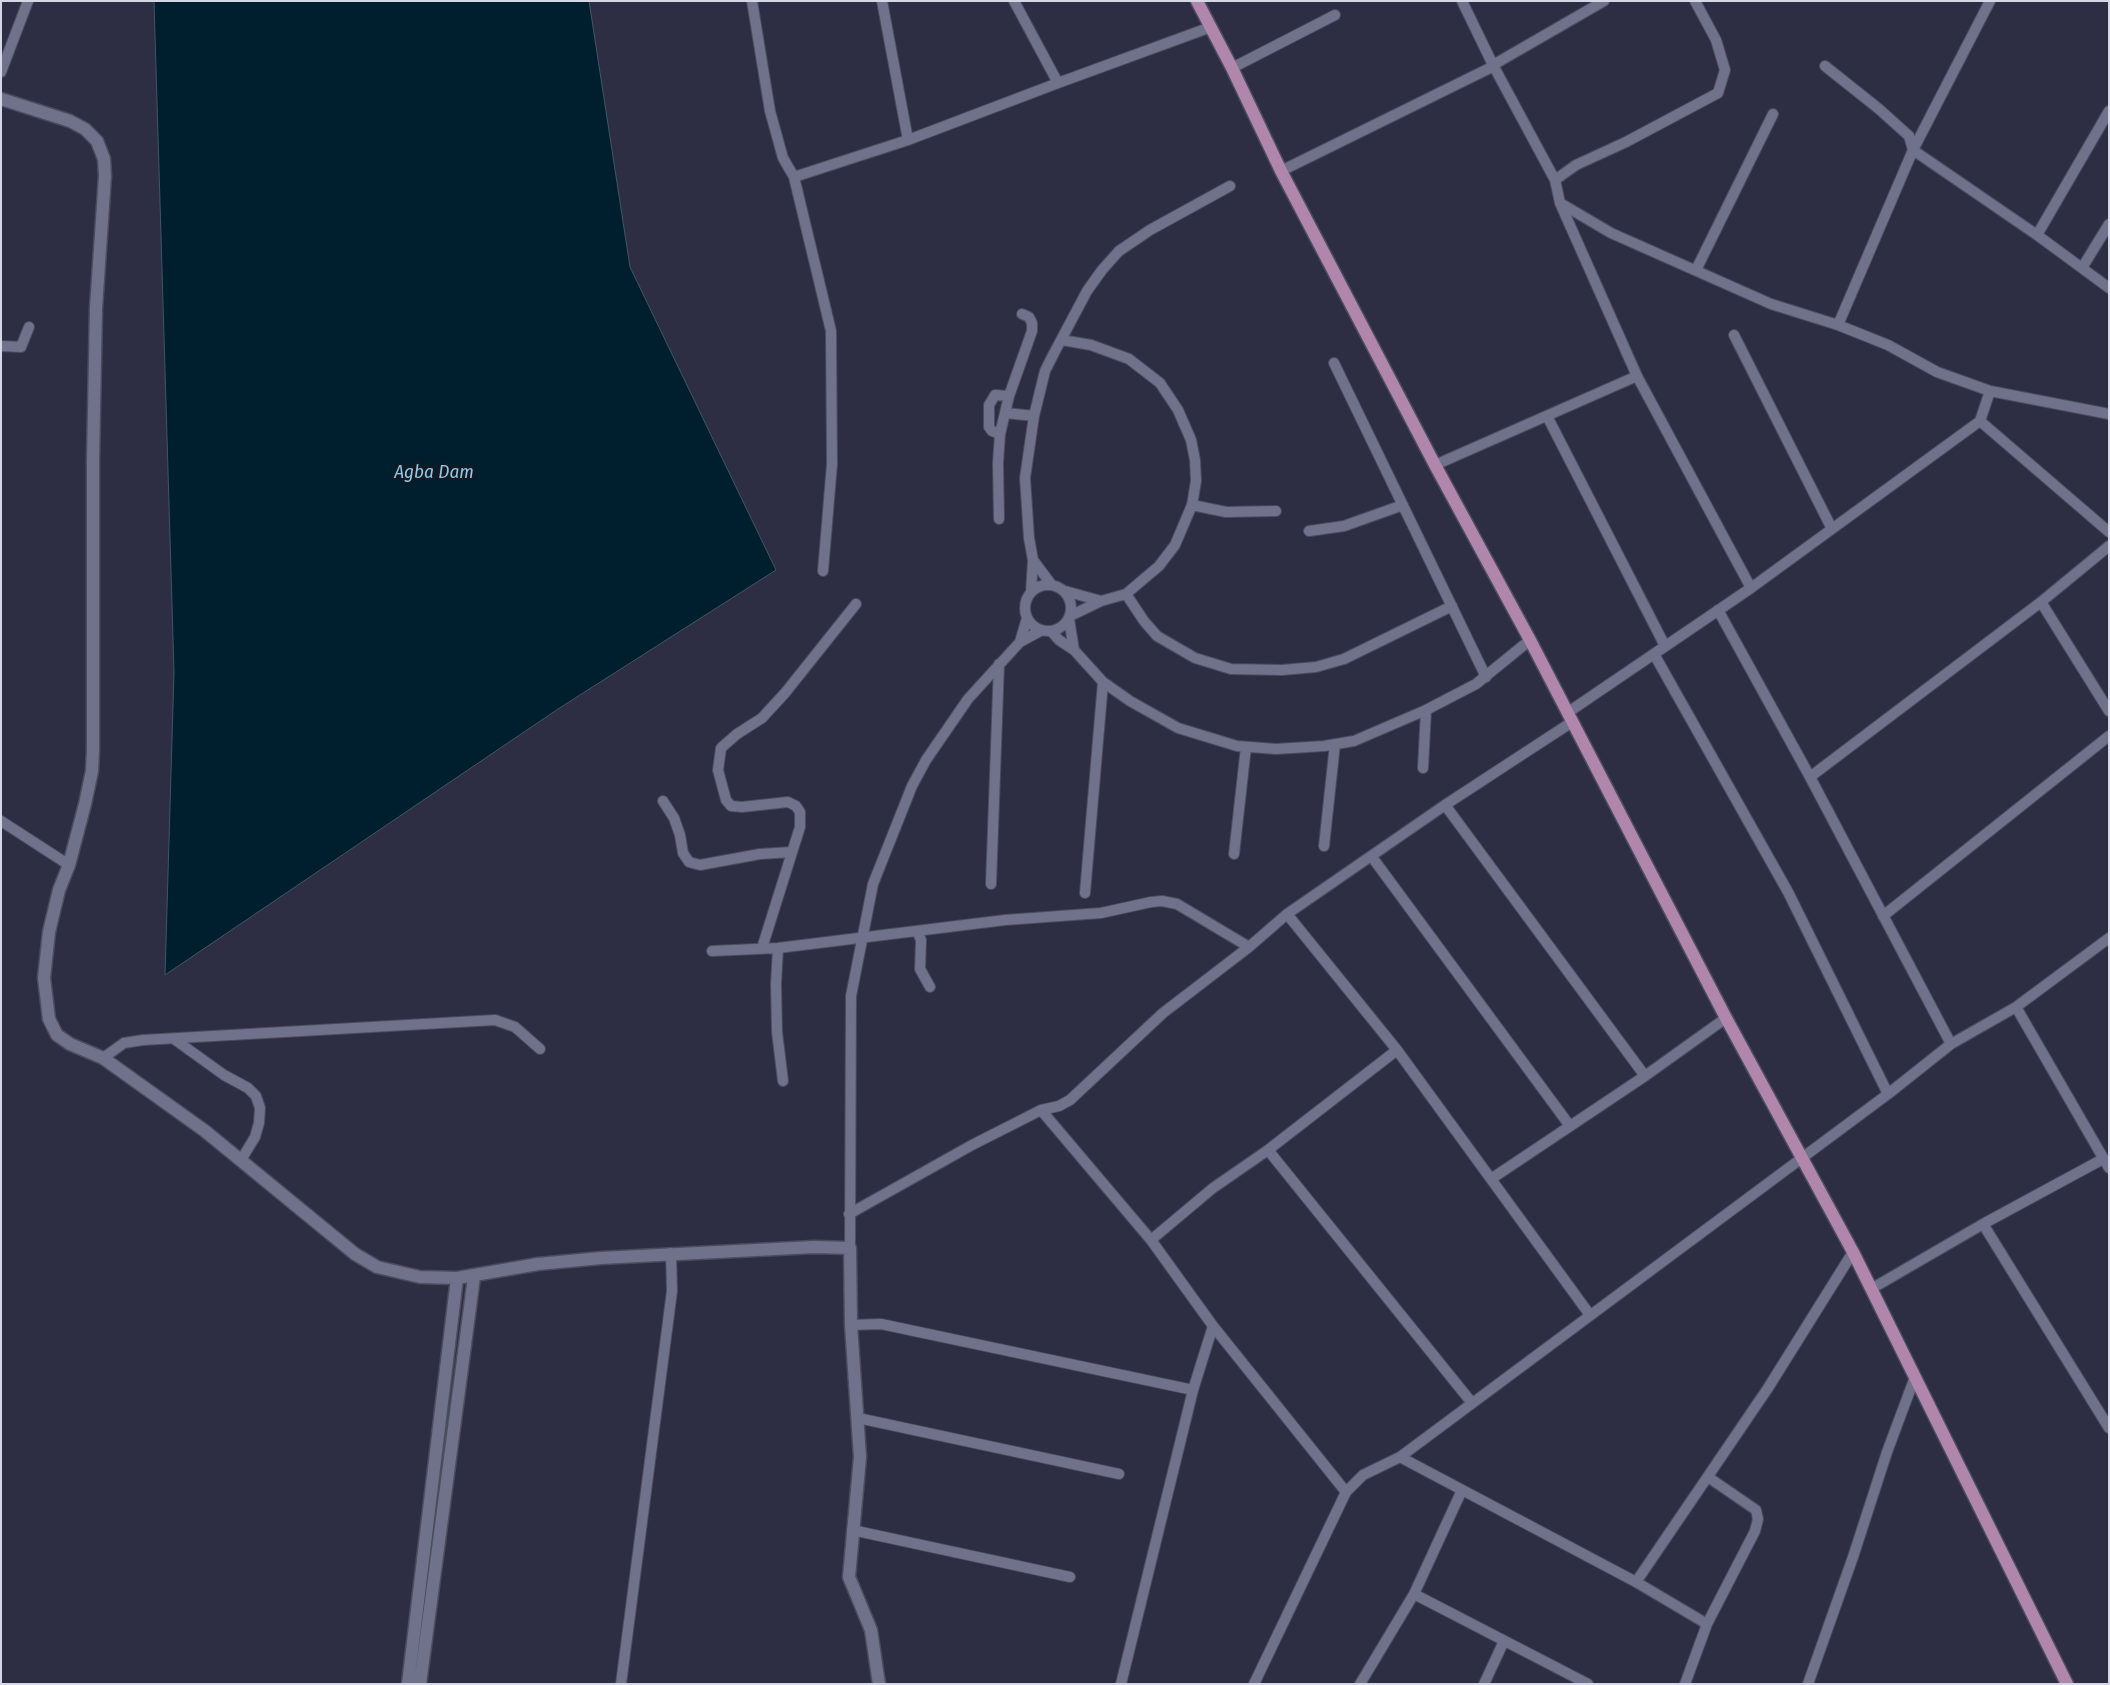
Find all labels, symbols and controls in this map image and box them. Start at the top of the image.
water label: Agba Dam [394,462,474,484]

